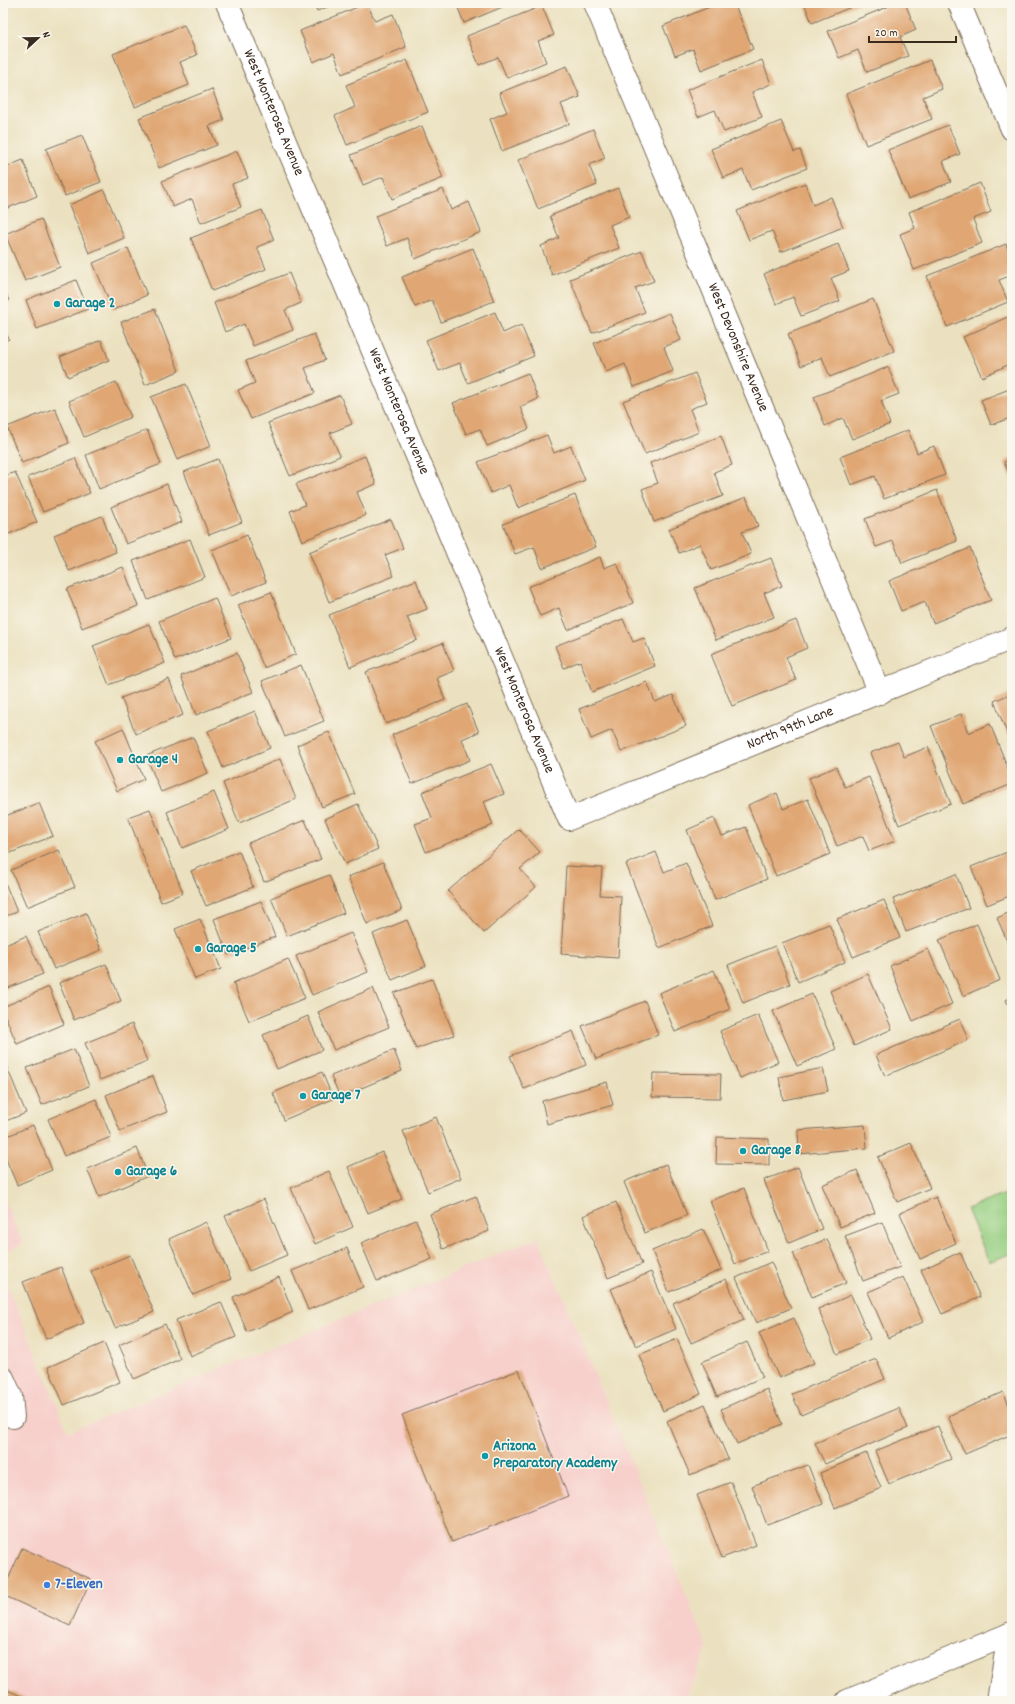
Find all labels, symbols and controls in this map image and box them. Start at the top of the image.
north arrow [18,18,58,58]
scale bar [869,18,956,44]
text: 20 m [875,25,898,42]
text: N [37,29,54,41]
street label: West Monterosa Avenue [237,46,309,180]
street label: West Devonshire Avenue [701,280,774,416]
place label: Garage 2 [65,293,115,315]
marker: Garage 2 [52,299,62,309]
street label: West Monterosa Avenue [362,345,435,479]
street label: West Monterosa Avenue [487,644,560,777]
street label: North 99th Lane [744,701,838,756]
place label: Garage 4 [128,749,178,771]
marker: Garage 4 [115,755,125,765]
place label: Garage 5 [206,938,257,960]
marker: Garage 5 [193,944,203,954]
place label: Garage 7 [311,1085,361,1107]
marker: Garage 7 [298,1091,308,1101]
place label: Garage 8 [751,1140,801,1162]
marker: Garage 8 [738,1146,748,1156]
place label: Garage 6 [126,1161,177,1183]
marker: Garage 6 [113,1167,123,1177]
place label: Arizona Preparatory Academy [493,1436,618,1475]
marker: Arizona Preparatory Academy [480,1451,490,1461]
place label: 7-Eleven [55,1574,103,1596]
marker: 7-Eleven [42,1580,52,1590]

